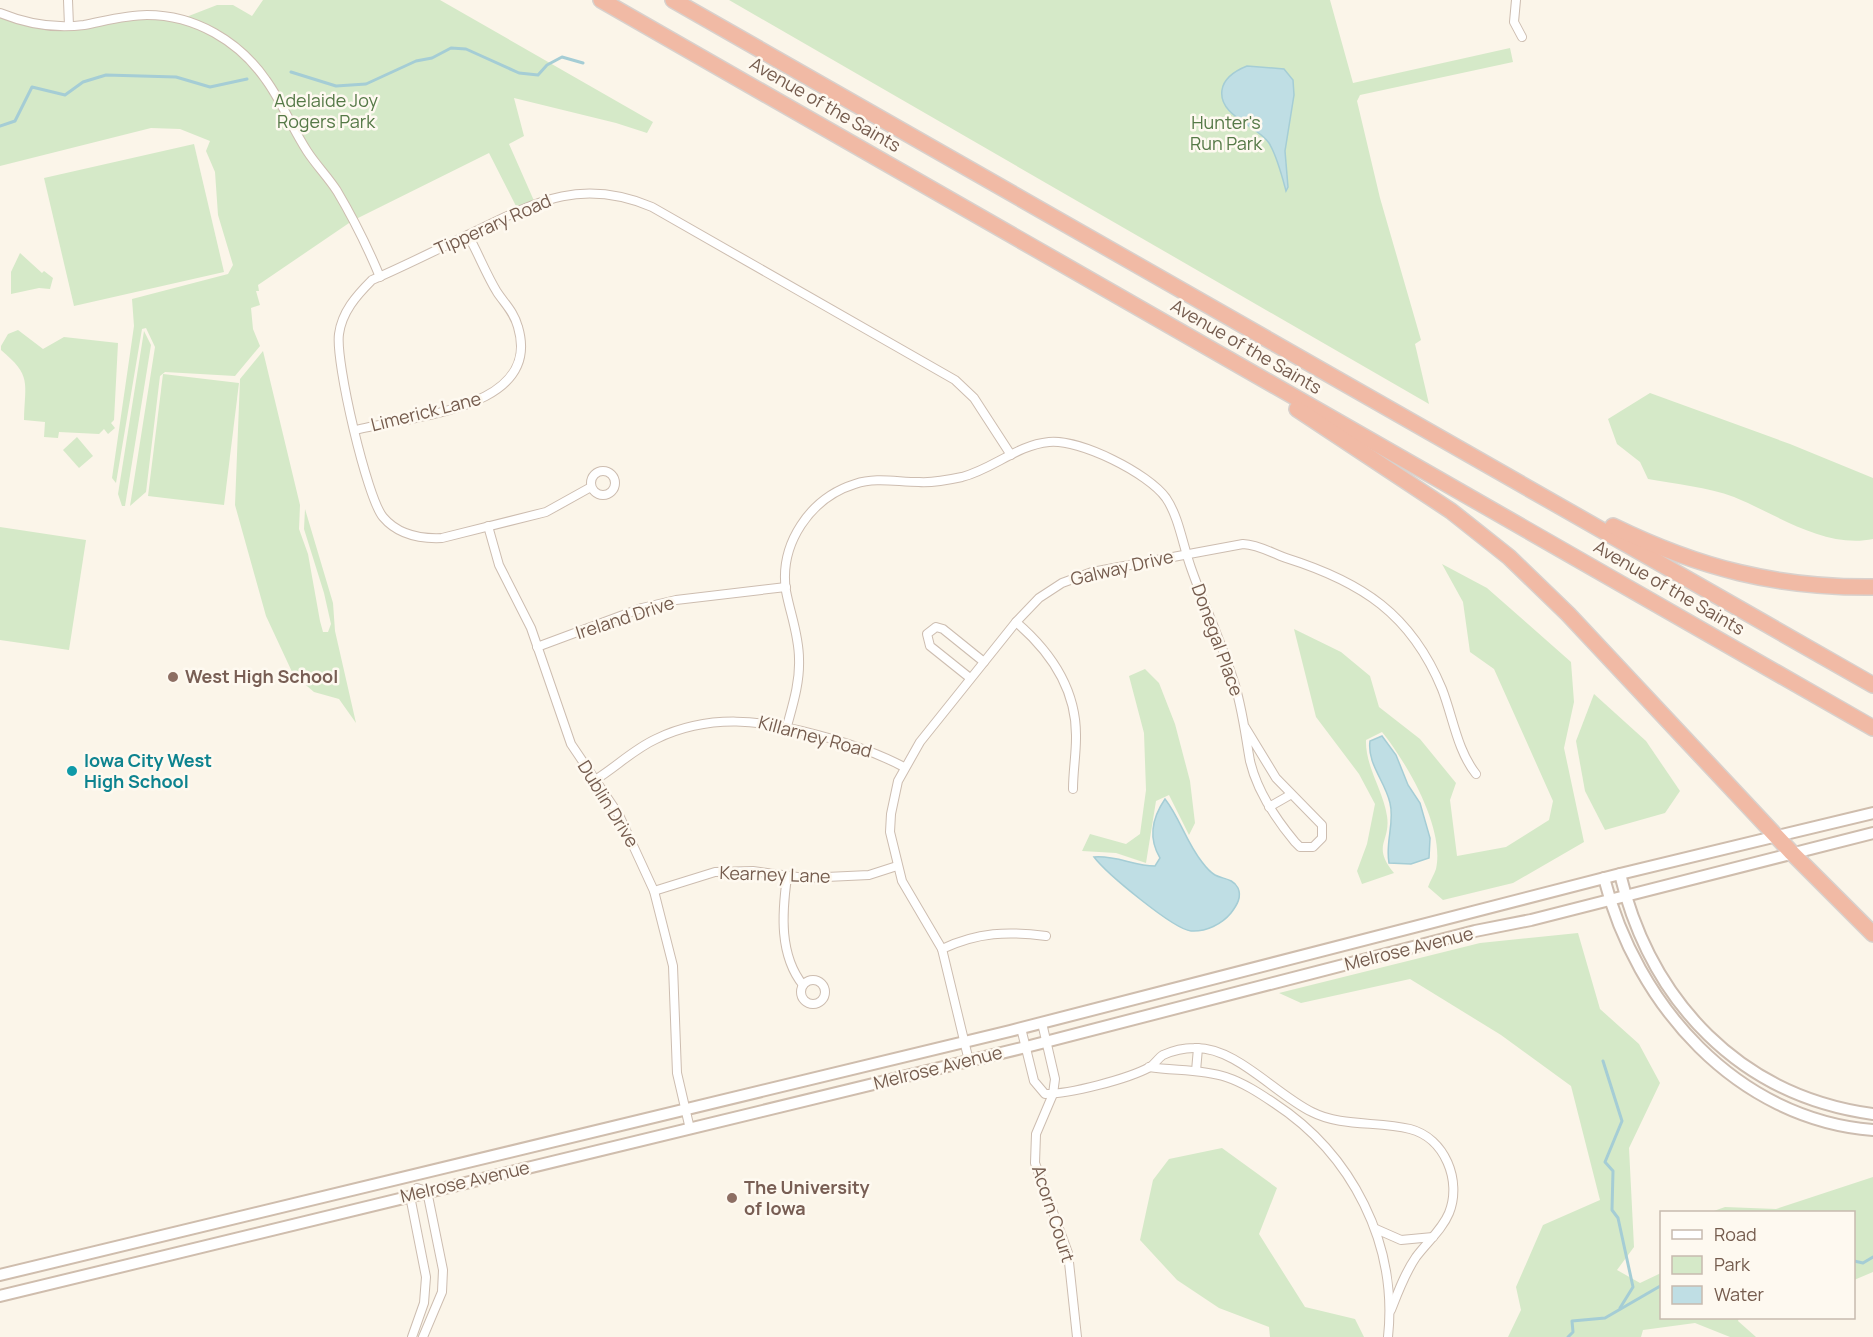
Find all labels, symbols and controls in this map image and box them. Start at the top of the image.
street label: Avenue of the Saints [746,51,905,157]
park label: Adelaide Joy Rogers Park [274,88,378,133]
park label: Hunter's Run Park [1190,110,1263,155]
street label: Tipperary Road [431,188,555,260]
street label: Avenue of the Saints [1167,293,1326,399]
street label: Limerick Lane [368,386,483,436]
street label: Avenue of the Saints [1590,534,1749,640]
street label: Galway Drive [1068,544,1176,591]
street label: Donegal Place [1187,580,1249,699]
street label: Ireland Drive [572,590,677,644]
place label: West High School [185,664,338,688]
marker: West High School [166,670,180,684]
street label: Killarney Road [756,709,875,763]
place label: Iowa City West High School [84,748,212,793]
street label: Dublin Drive [573,755,645,851]
marker: Iowa City West High School [65,764,79,778]
street label: Kearney Lane [719,860,831,888]
street label: Melrose Avenue [1342,920,1476,976]
street label: Melrose Avenue [871,1039,1005,1095]
street label: Melrose Avenue [398,1154,532,1208]
street label: Acorn Court [1027,1162,1081,1265]
place label: The University of Iowa [744,1175,870,1220]
marker: The University of Iowa [725,1191,739,1205]
legend [1660,1211,1855,1319]
text: Road [1714,1222,1757,1246]
text: Park [1714,1252,1751,1276]
text: Water [1714,1282,1764,1306]

